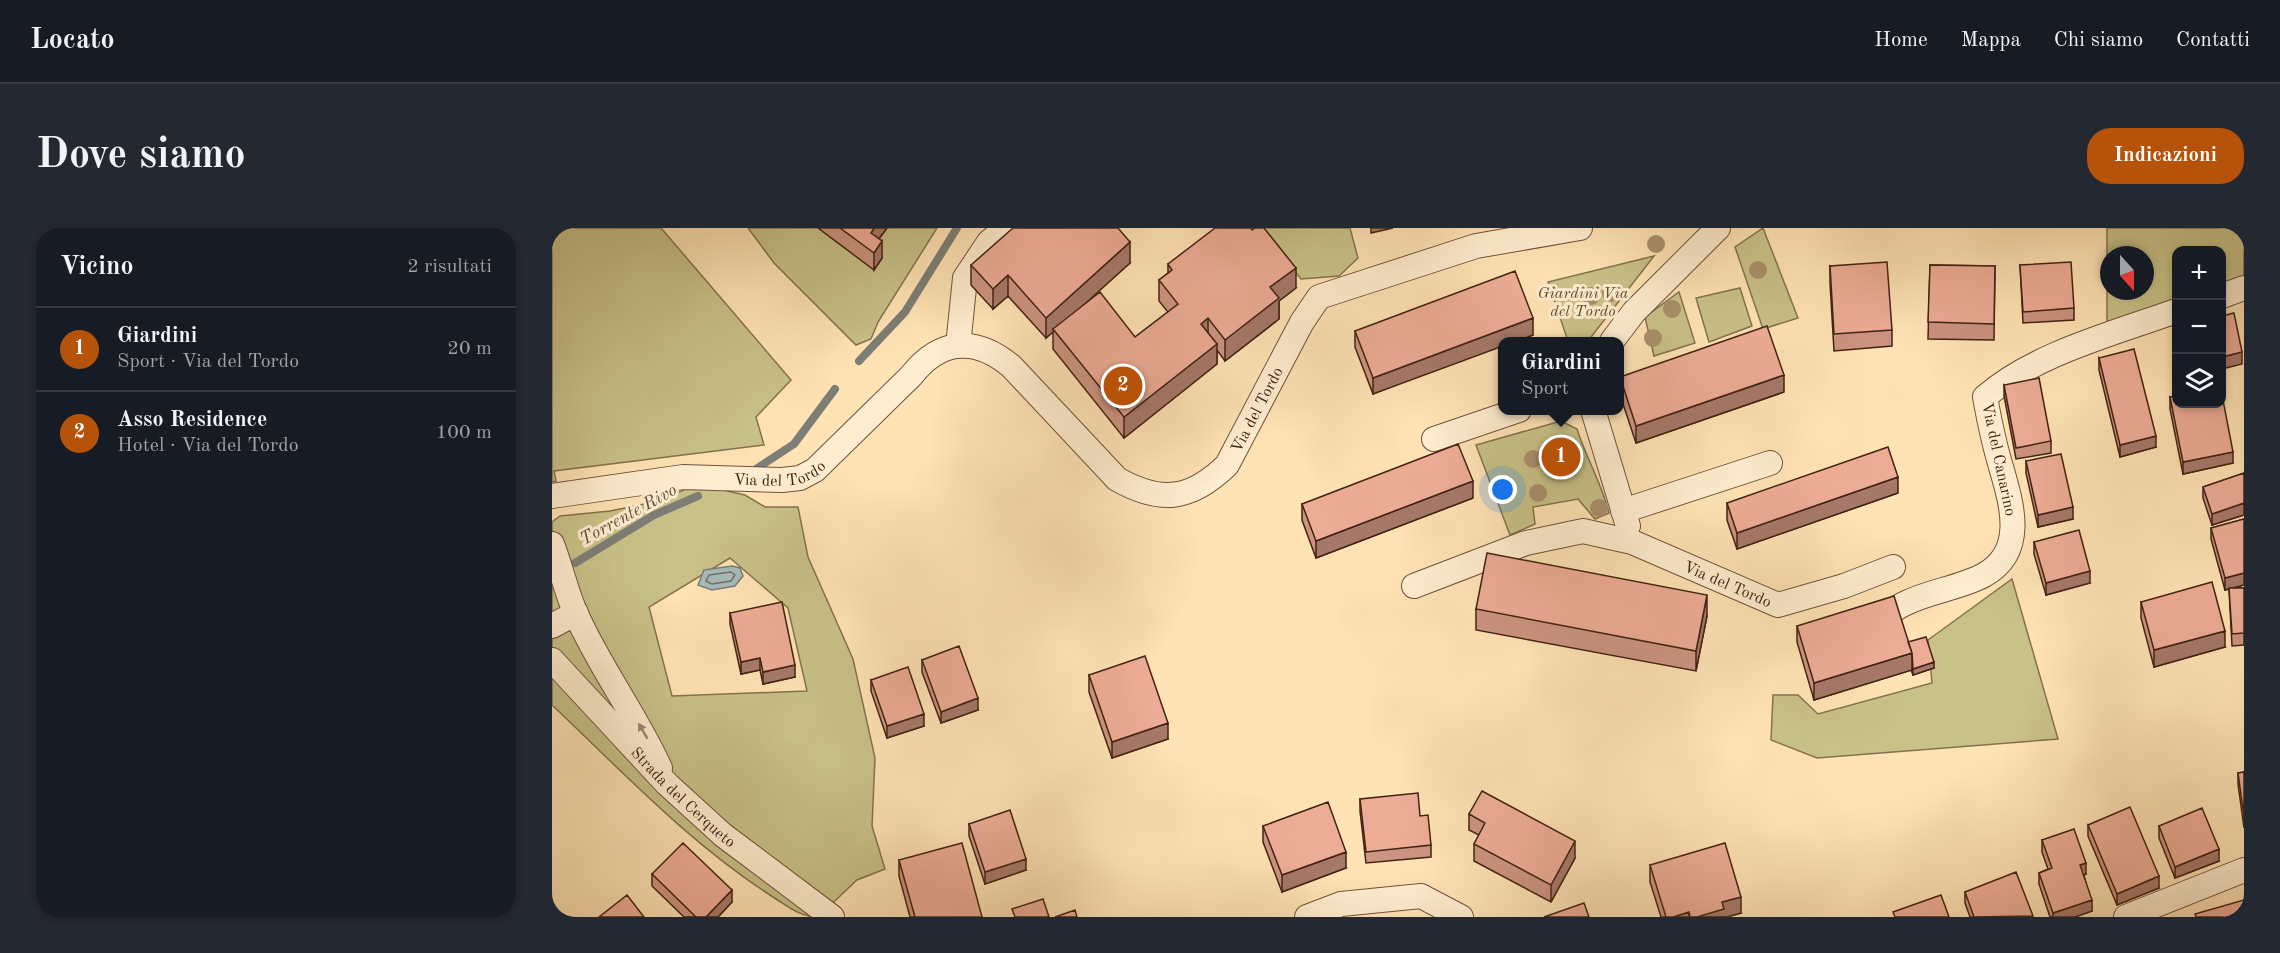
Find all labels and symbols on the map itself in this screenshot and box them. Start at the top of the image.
north arrow [2100,246,2154,300]
park label: Giardini Via del Tordo [1538,286,1629,320]
pin: 2 [1104,364,1142,408]
street label: Via del Tordo [1229,365,1287,456]
street label: Via del Canarino [1978,401,2018,518]
pin: 1 [1542,434,1580,480]
street label: Via del Tordo [733,458,830,490]
your location [1488,475,1517,504]
water label: Torrente Rivo [577,481,680,549]
street label: Via del Tordo [1681,559,1774,611]
one-way arrow [637,723,648,739]
street label: Strada del Cerqueto [627,745,738,851]

